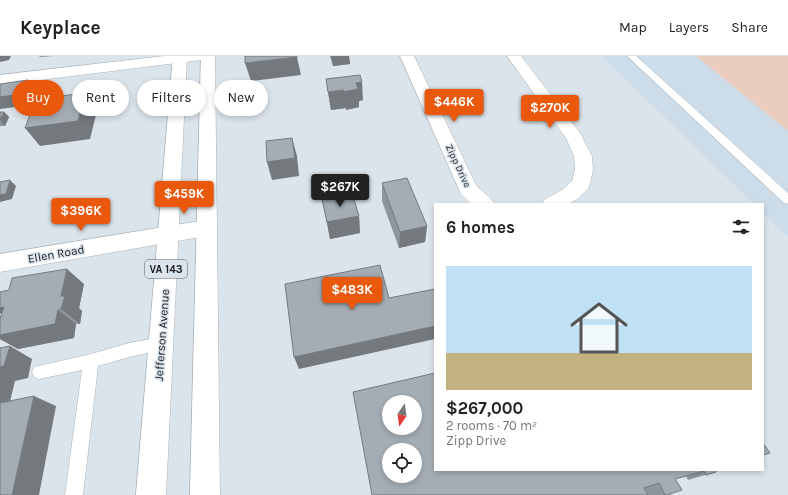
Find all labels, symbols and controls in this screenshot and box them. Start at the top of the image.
text: Keyplace [20,17,101,39]
text: Map [619,19,647,36]
text: Layers [669,19,709,36]
text: Share [731,19,768,36]
chip: Buy [12,80,64,116]
chip: Rent [72,80,129,116]
chip: Filters [137,80,206,116]
chip: New [214,80,268,116]
pin: $446K [426,89,482,123]
text: $446K [434,94,474,109]
pin: $270K [522,95,578,129]
text: $270K [530,100,570,115]
street label: Zipp Drive [443,142,473,190]
pin: $267K [312,174,368,208]
text: $267K [320,179,360,194]
pin: $459K [156,181,212,215]
text: $459K [164,186,204,201]
pin: $396K [53,198,109,232]
text: $396K [60,203,102,218]
icon: filters [730,216,752,238]
text: 6 homes [446,217,515,237]
street label: Ellen Road [27,242,85,266]
road number: VA 143 [145,260,187,278]
pin: $483K [324,277,380,311]
text: $483K [331,282,373,297]
street label: Jefferson Avenue [152,289,172,381]
icon: home [563,292,635,364]
north arrow [382,395,422,435]
map controls [382,395,422,483]
text: $267,000 [446,398,523,418]
text: 2 rooms · 70 m² [446,418,537,433]
text: Zipp Drive [446,433,506,448]
button: locate [382,443,422,483]

